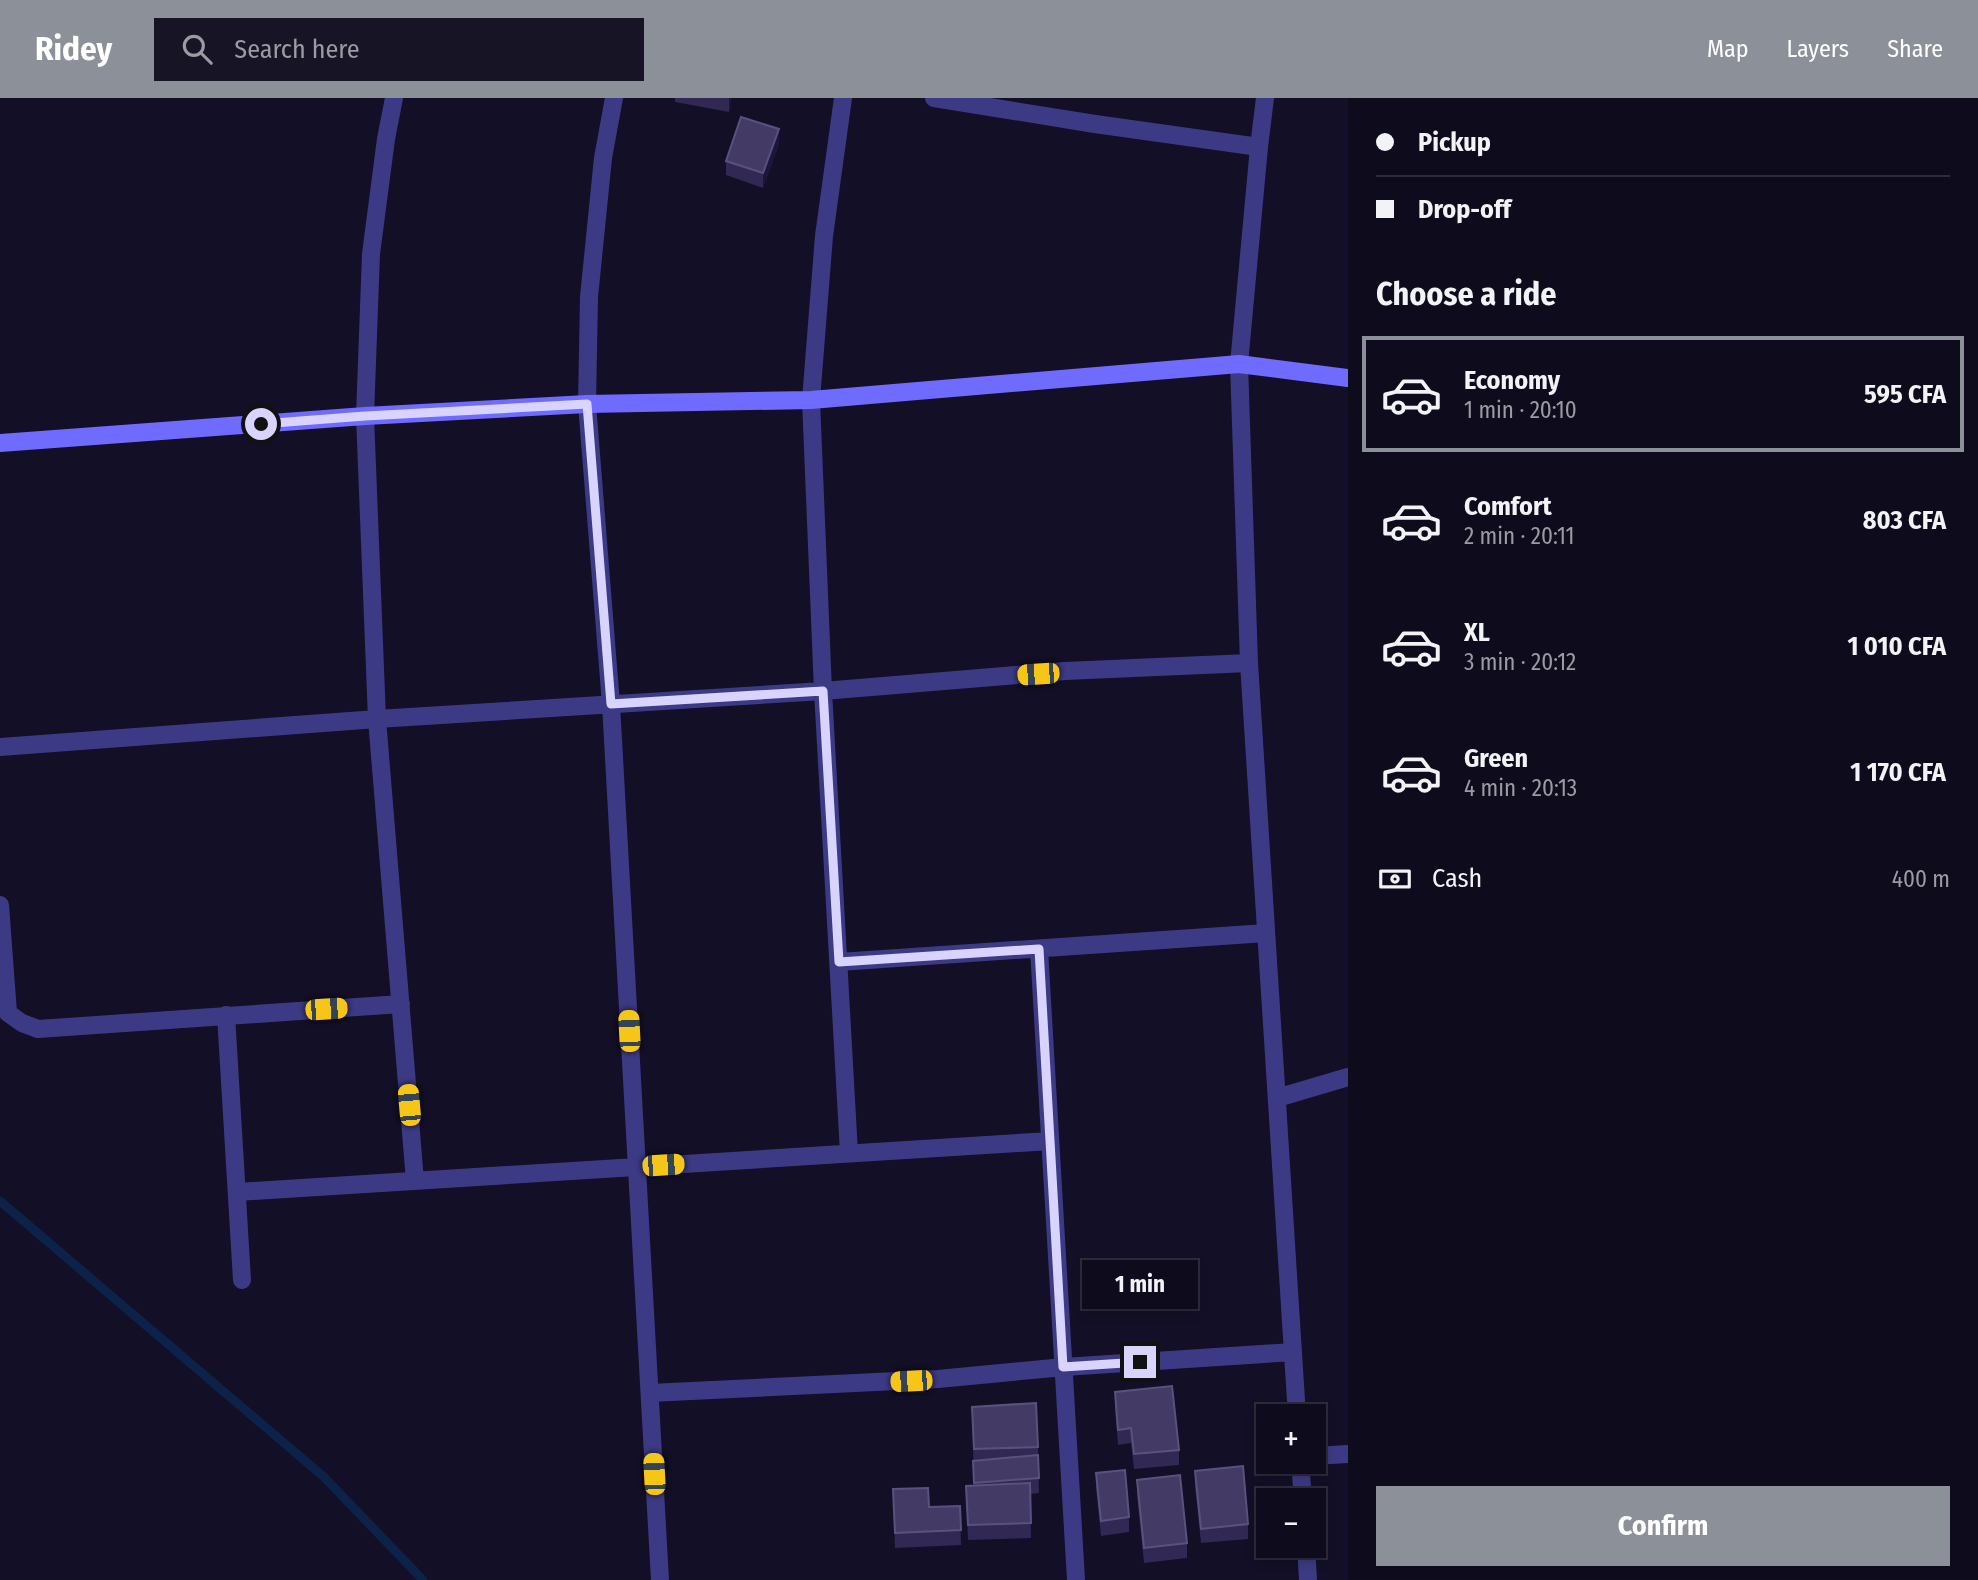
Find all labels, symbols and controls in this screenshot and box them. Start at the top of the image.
search box [154,18,644,81]
text: Ridey [35,29,112,69]
icon: search [178,30,216,68]
text: Search here [234,34,360,65]
text: Map [1707,35,1749,63]
text: Layers [1787,35,1849,63]
text: Share [1887,35,1943,63]
text: Pickup [1418,127,1491,158]
text: Drop-off [1418,194,1511,225]
text: Choose a ride [1376,275,1557,313]
icon: car [1380,363,1443,426]
text: Economy [1464,365,1560,396]
text: 595 CFA [1864,379,1946,410]
text: 1 min · 20:10 [1464,396,1577,424]
route start [245,408,277,440]
icon: car [1380,489,1443,552]
text: Comfort [1464,491,1552,522]
text: 803 CFA [1863,505,1946,536]
text: 2 min · 20:11 [1464,522,1575,550]
icon: car [1380,615,1443,678]
text: XL [1464,617,1490,648]
text: 1 010 CFA [1847,631,1946,662]
text: 3 min · 20:12 [1464,648,1576,676]
car [1017,662,1060,686]
icon: car [1380,741,1443,804]
text: Green [1464,743,1528,774]
text: 1 170 CFA [1850,757,1946,788]
text: 4 min · 20:13 [1464,774,1577,802]
icon: cash [1376,860,1414,898]
text: Cash [1432,863,1482,894]
text: 400 m [1892,865,1950,893]
car [305,997,348,1021]
car [618,1009,641,1053]
car [397,1083,422,1127]
car [642,1153,685,1177]
callout: 1 min [1082,1260,1198,1310]
text: 1 min [1115,1270,1165,1298]
route end [1124,1346,1156,1378]
car [890,1369,933,1393]
map controls [1256,1404,1326,1558]
button: + [1256,1404,1326,1474]
car [643,1452,666,1496]
button: Confirm [1376,1486,1950,1566]
button: − [1256,1488,1326,1558]

